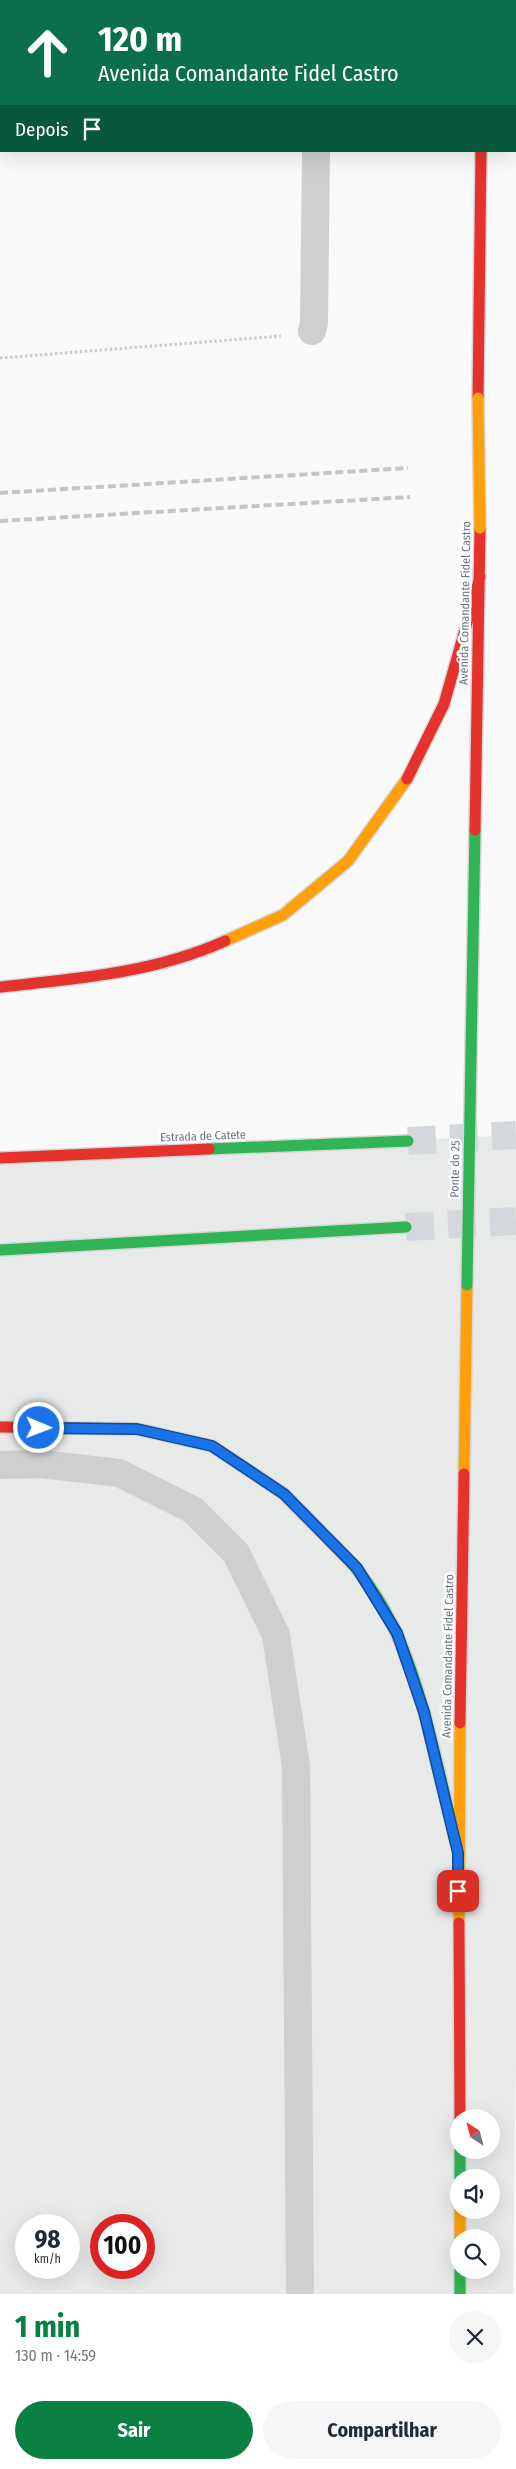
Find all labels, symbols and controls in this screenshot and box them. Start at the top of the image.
text: 120 m [98,18,182,60]
icon: ahead [15,20,80,85]
text: Avenida Comandante Fidel Castro [98,60,399,87]
icon: arrive [78,115,106,143]
text: Depois [15,118,68,141]
street label: Avenida Comandante Fidel Castro [457,521,473,685]
street label: Estrada de Catete [160,1128,246,1144]
street label: Ponte do 25 [447,1140,463,1198]
position arrow [12,1401,64,1453]
street label: Avenida Comandante Fidel Castro [440,1574,456,1738]
pin [437,1870,479,1912]
icon: arrive [444,1877,472,1905]
north arrow [450,2109,500,2159]
map controls [450,2109,500,2279]
button: sound [450,2169,500,2219]
speed limit sign: 100 [90,2214,155,2279]
text: 98 [34,2225,61,2255]
button: search [450,2229,500,2279]
text: km/h [34,2252,61,2266]
text: 1 min [15,2309,80,2345]
button: close [449,2311,501,2363]
text: 130 m · 14:59 [15,2346,96,2365]
button: Sair [15,2401,253,2459]
button: Compartilhar [263,2401,501,2459]

